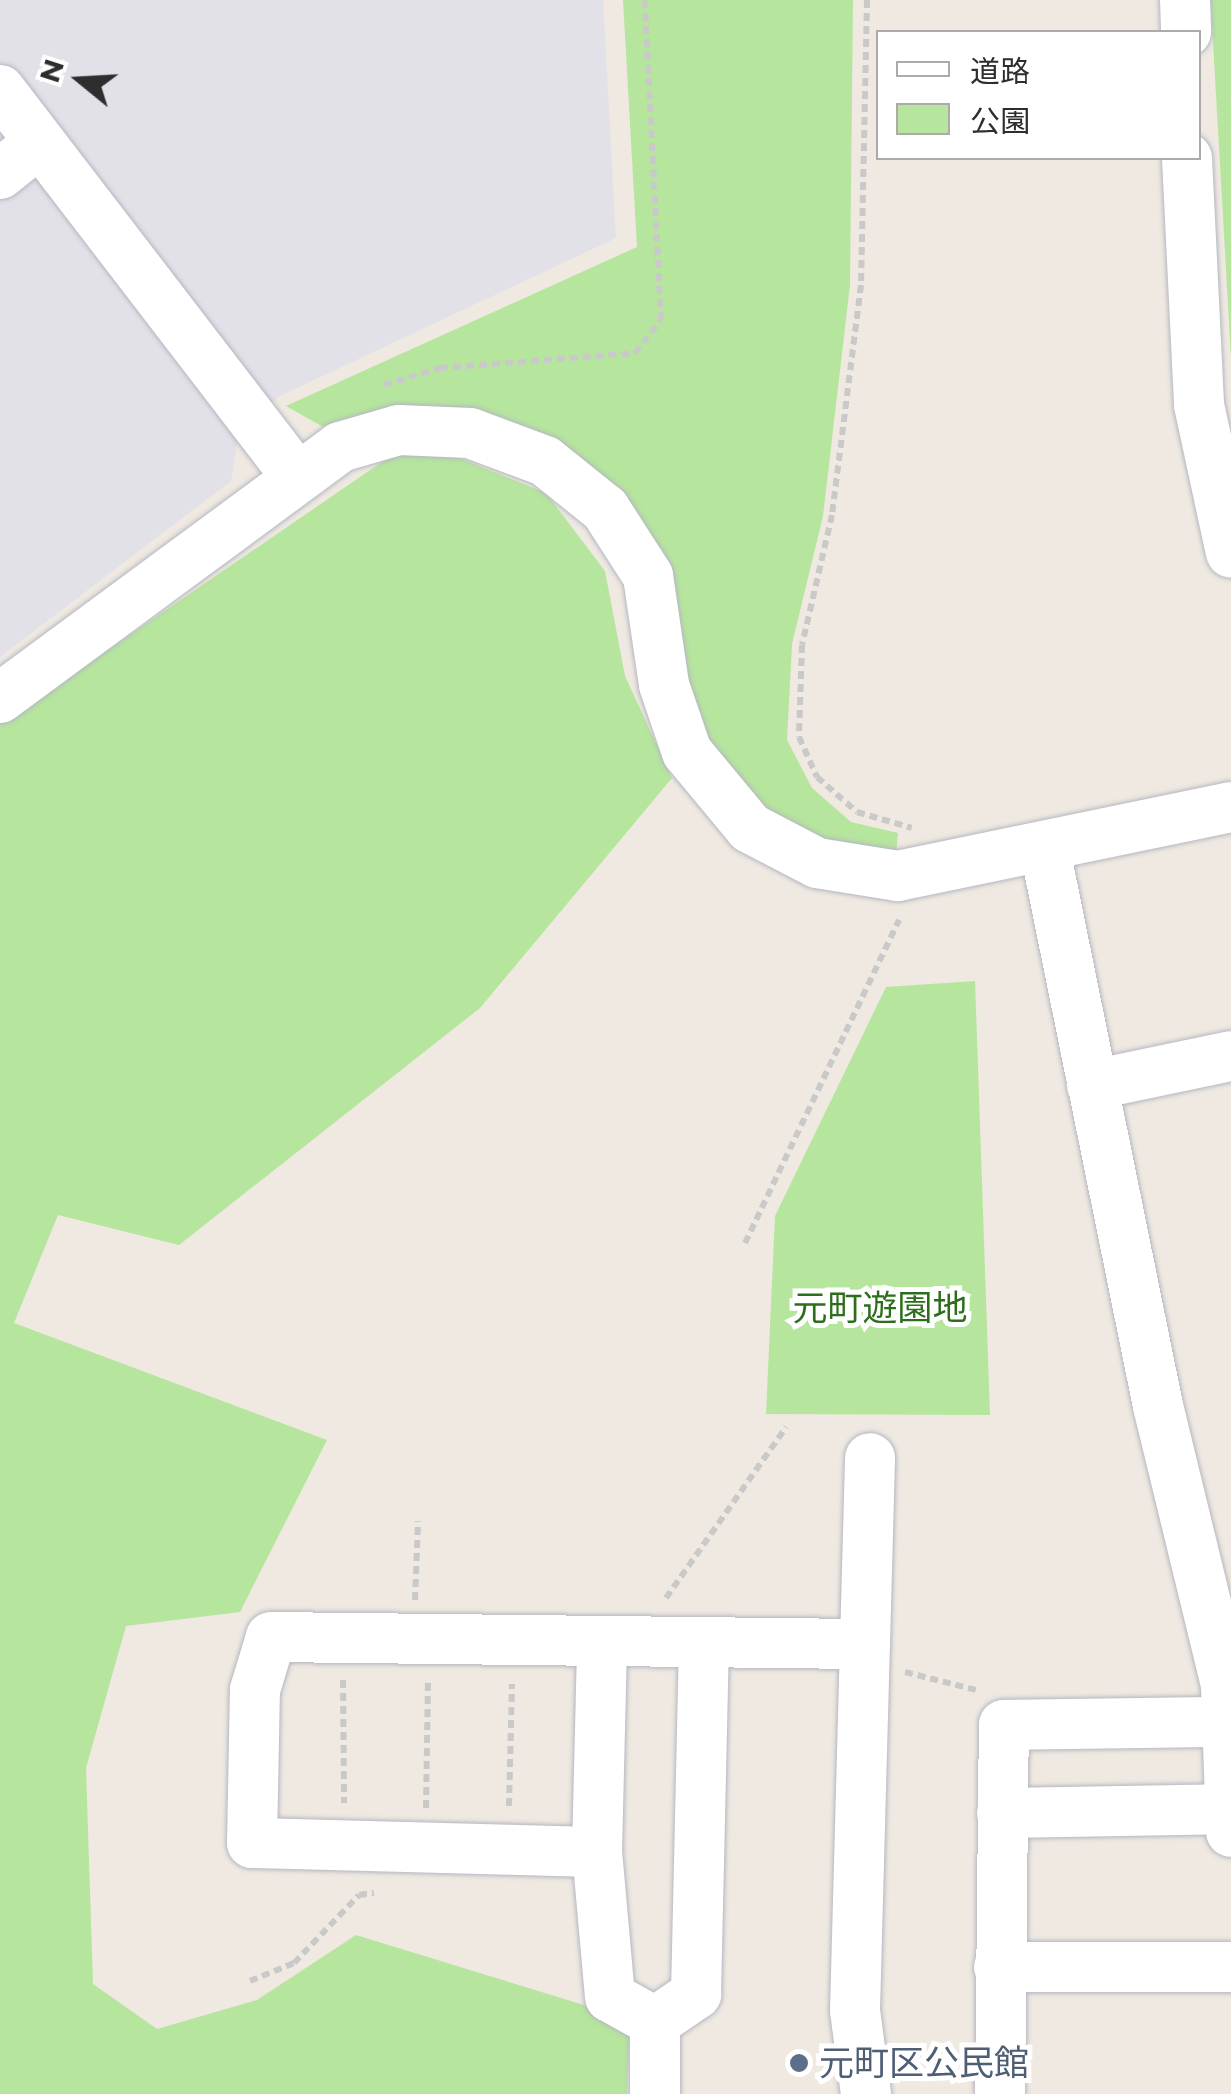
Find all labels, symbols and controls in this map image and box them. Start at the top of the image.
north arrow [30,30,130,130]
legend [876,30,1201,160]
text: 道路 [970,53,1030,90]
text: N [32,55,71,87]
text: 公園 [970,103,1030,140]
park label: 元町遊園地 [793,1287,967,1329]
place label: 元町区公民館 [819,2042,1029,2084]
marker: 元町区公民館 [788,2052,810,2074]

